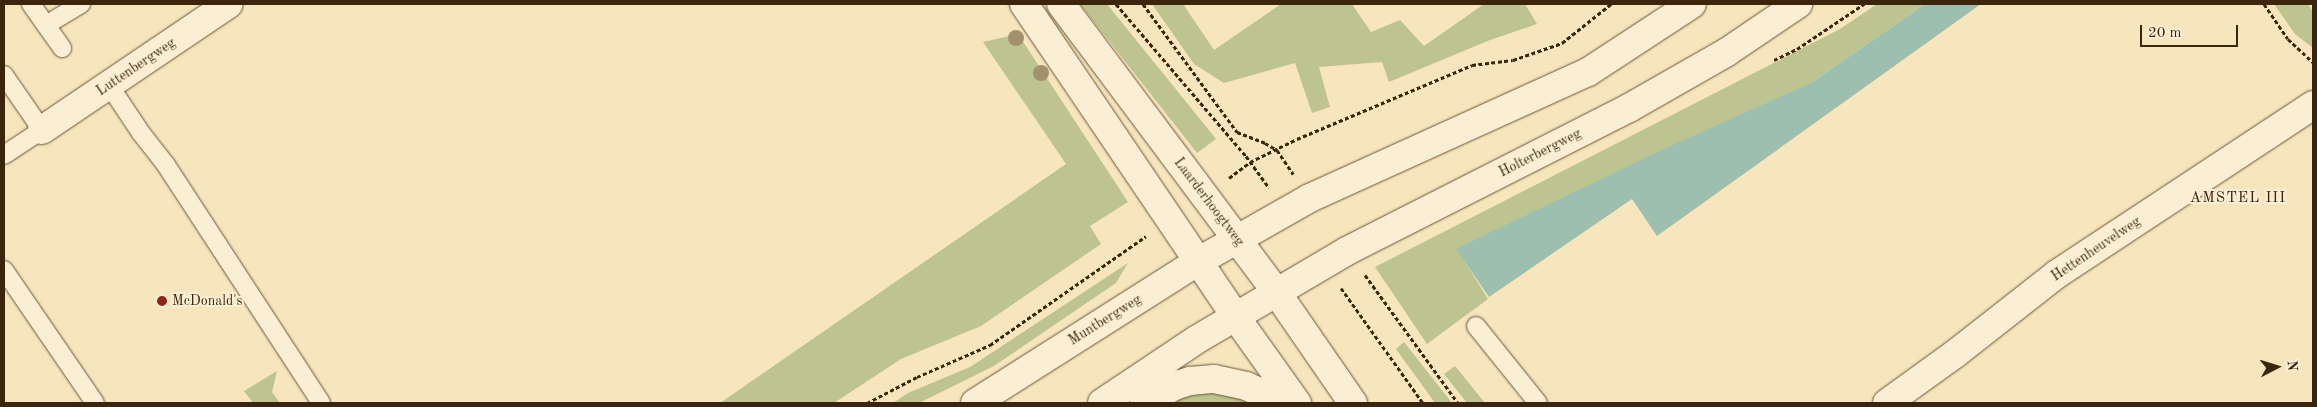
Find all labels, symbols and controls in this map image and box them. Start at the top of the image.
scale bar [2142,15,2240,47]
text: 20 m [2148,26,2182,41]
street label: Luttenbergweg [93,34,179,100]
street label: Holterbergweg [1496,125,1584,181]
street label: Laarderhoogtweg [1170,154,1248,250]
district label: AMSTEL III [2189,190,2287,208]
street label: Hettenheuvelweg [2048,213,2144,285]
street label: Muntbergweg [1065,291,1145,349]
place label: McDonald's [172,293,243,309]
marker: McDonald's [156,295,168,307]
north arrow [2252,342,2302,392]
text: N [2285,360,2299,372]

